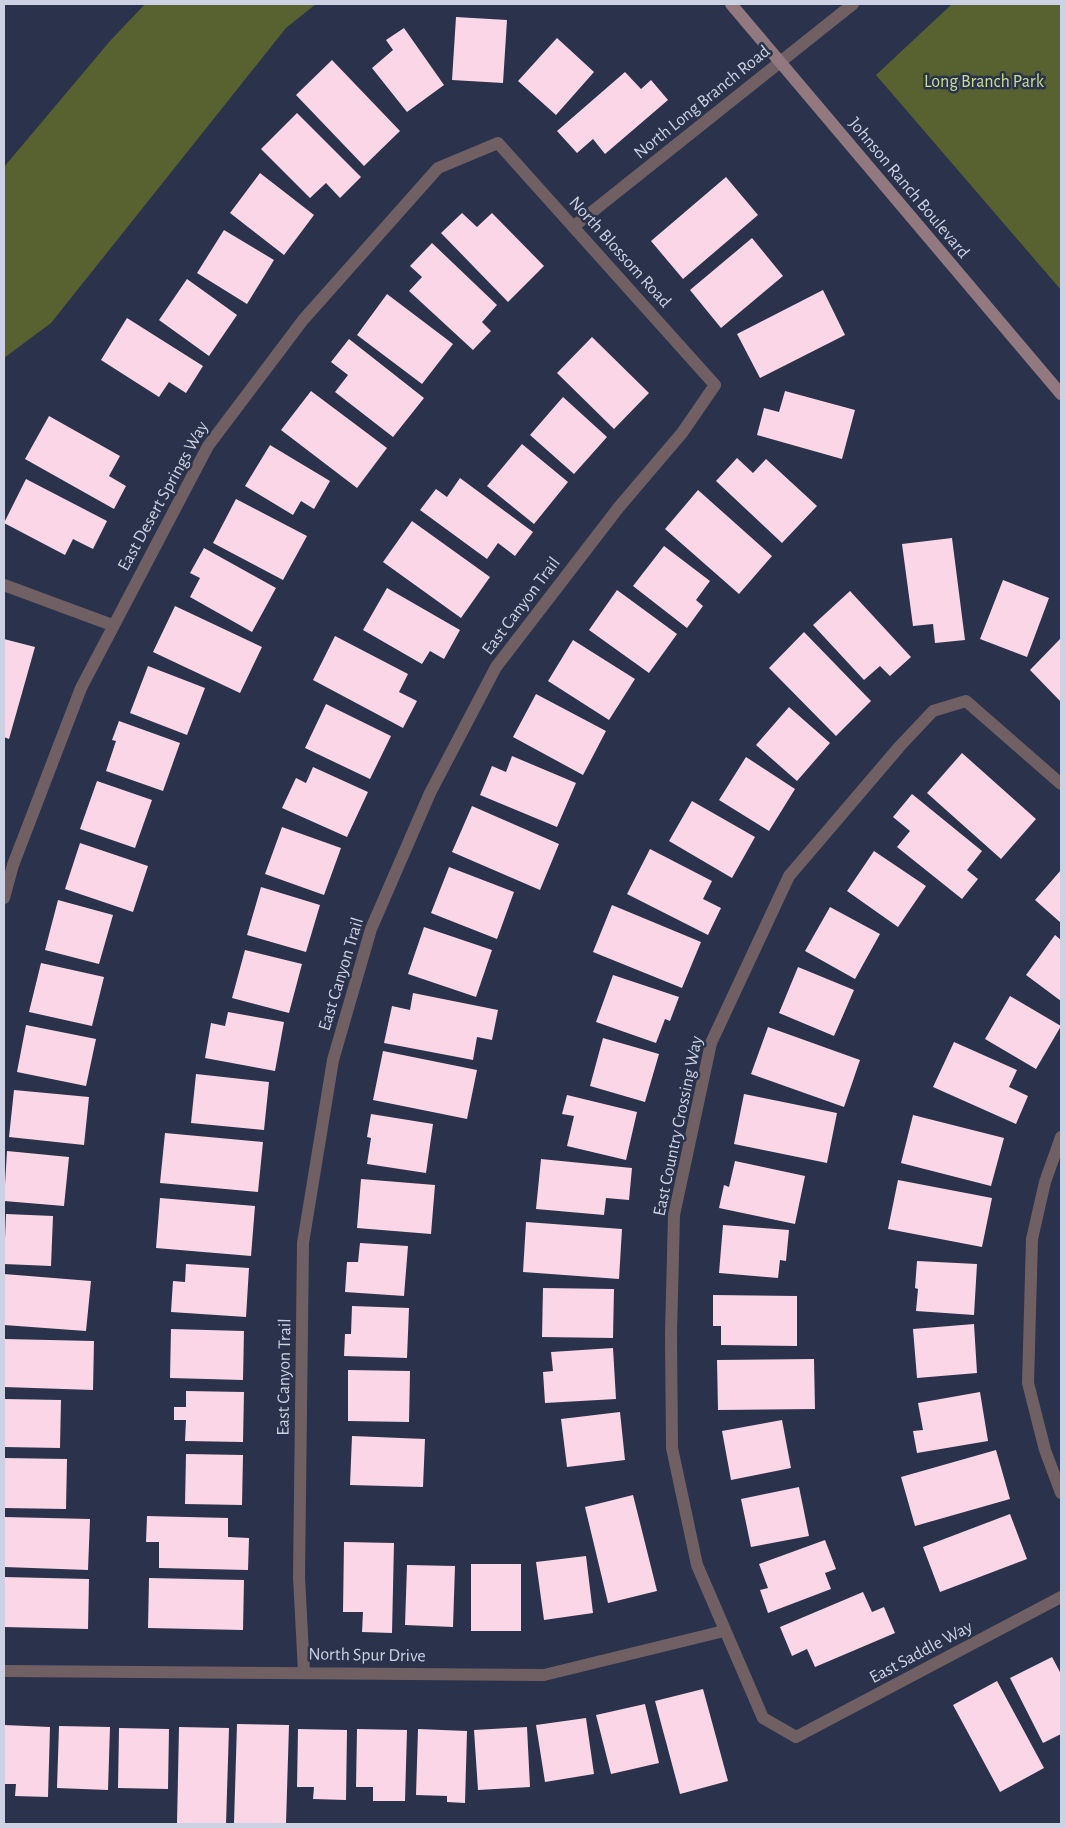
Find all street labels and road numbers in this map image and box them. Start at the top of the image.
street label: North Long Branch Road [630,40,774,164]
street label: Johnson Ranch Boulevard [844,113,974,263]
street label: North Blossom Road [564,192,676,312]
street label: East Desert Springs Way [113,417,213,575]
street label: East Canyon Trail [477,553,565,659]
street label: East Canyon Trail [314,915,368,1033]
street label: East Country Crossing Way [648,1034,708,1218]
street label: East Canyon Trail [272,1318,296,1436]
street label: East Saddle Way [866,1616,976,1688]
street label: North Spur Drive [308,1643,426,1667]

